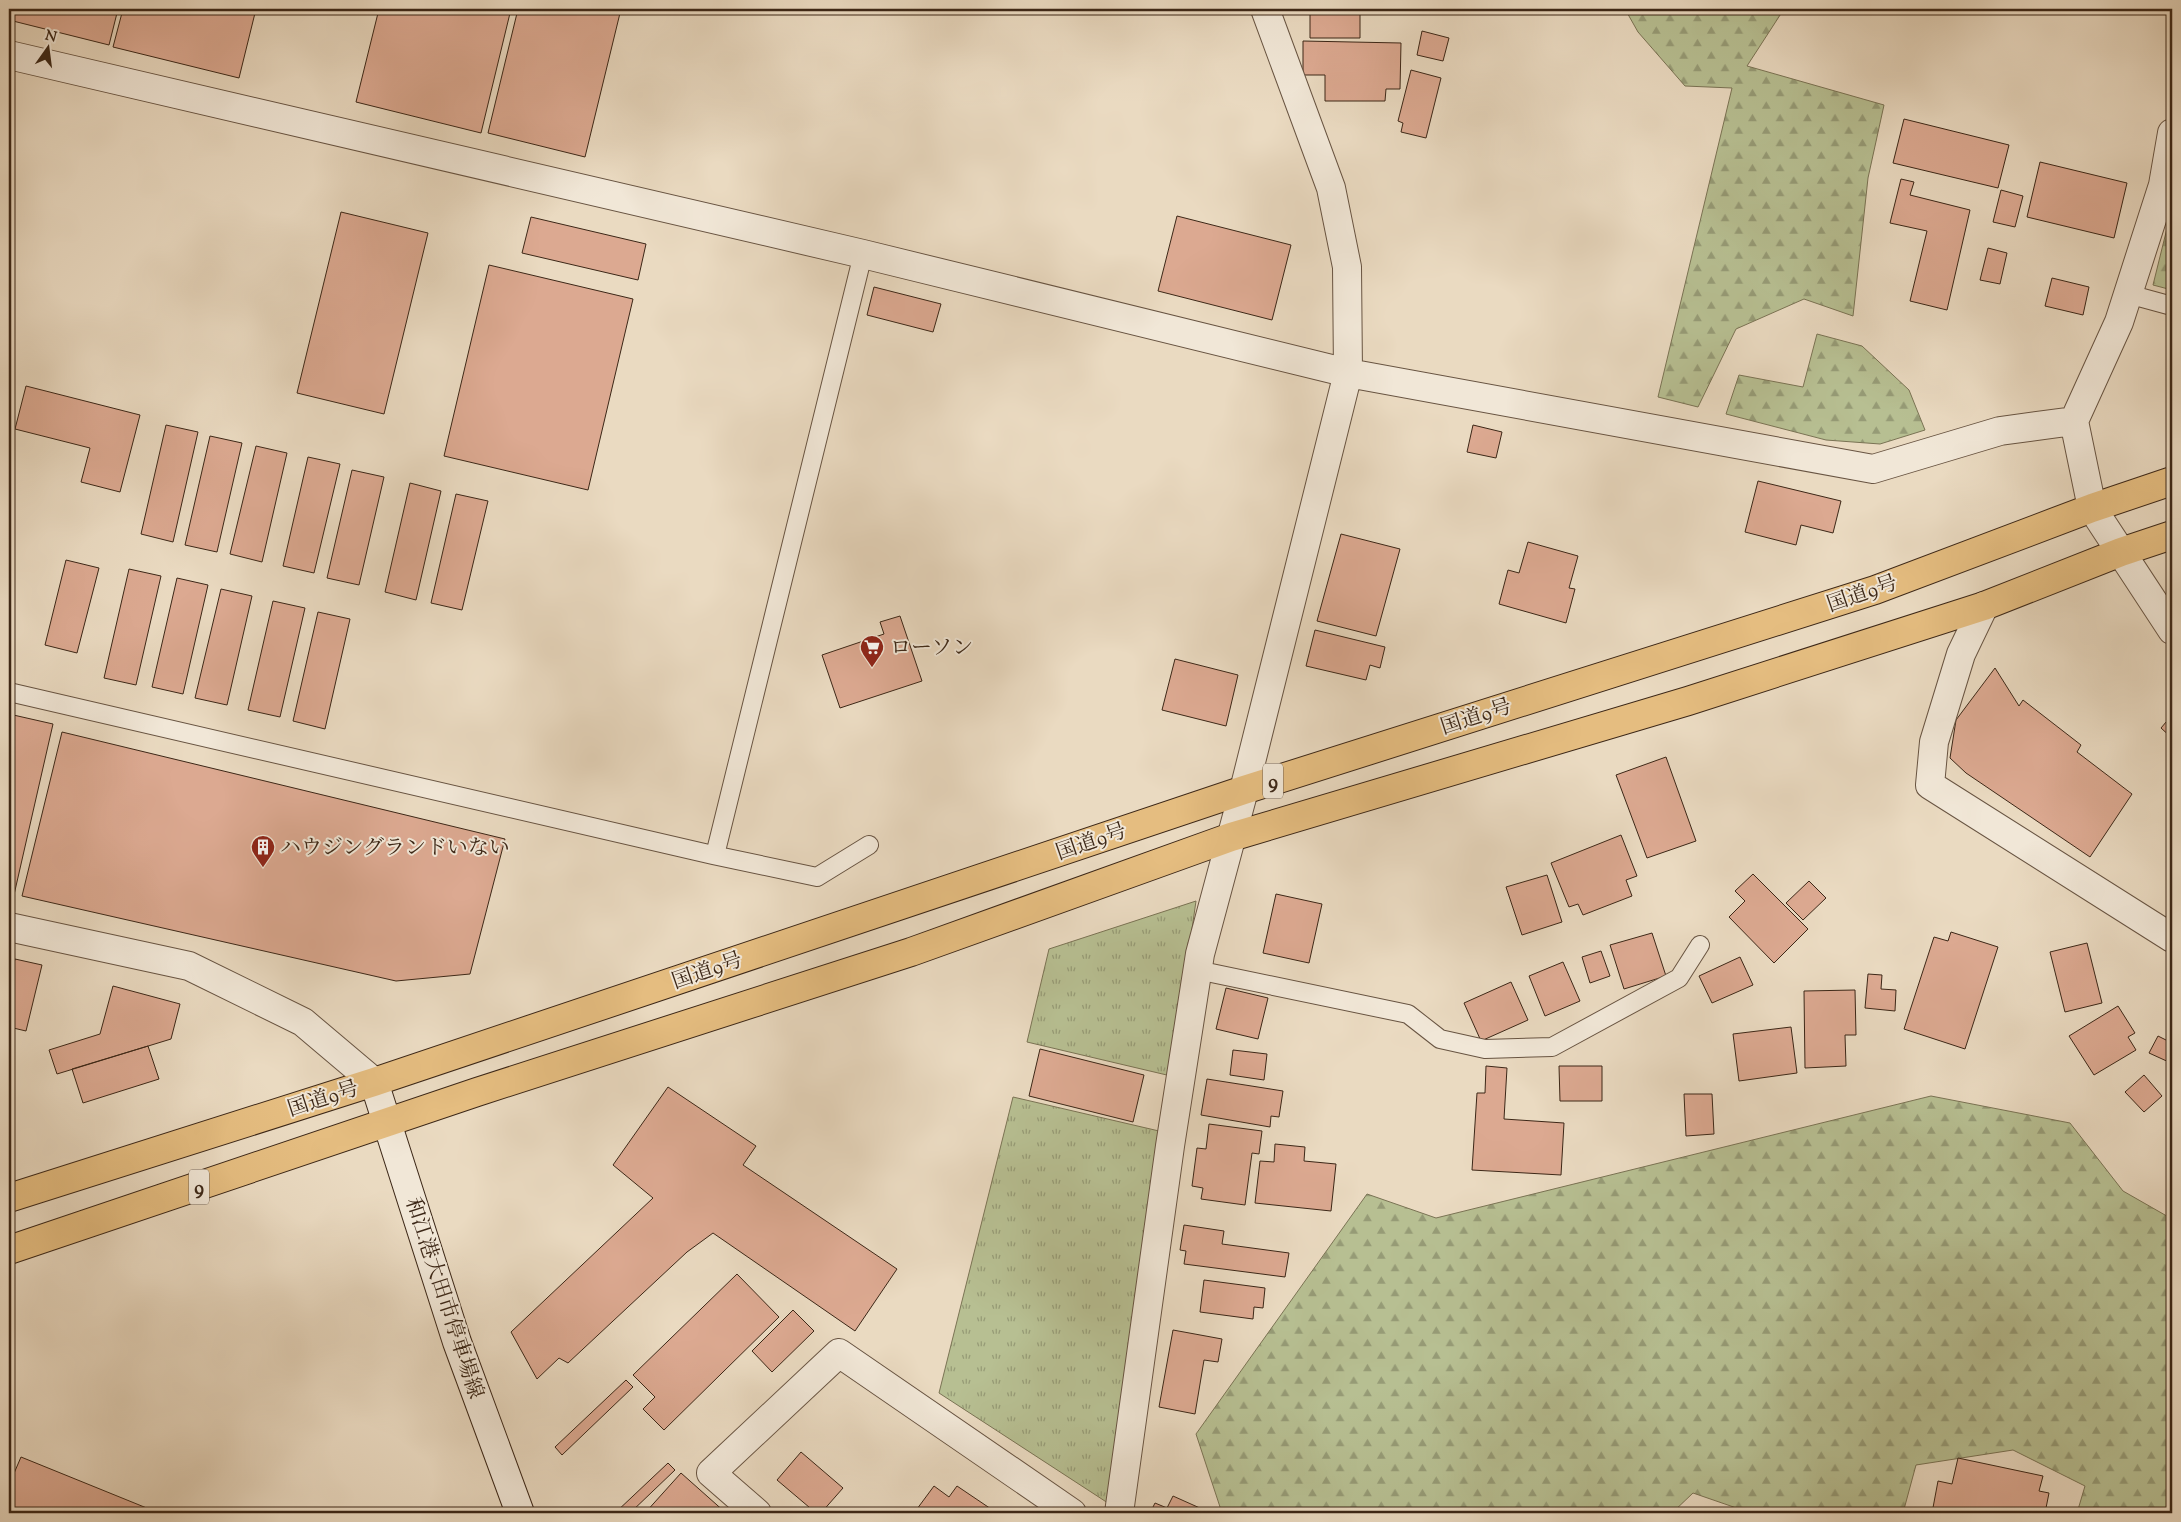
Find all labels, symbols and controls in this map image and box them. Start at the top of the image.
north arrow [22,22,72,72]
text: N [43,26,59,48]
street label: 国道9号 [1823,569,1902,621]
supermarket icon: ローソン [859,634,885,668]
place label: ローソン [890,634,973,664]
street label: 国道9号 [1437,692,1516,743]
road number: 9 [1263,764,1283,798]
street label: 国道9号 [1052,817,1131,869]
building icon: ハウジングランドいない [250,834,276,868]
place label: ハウジングランドいない [280,834,510,864]
street label: 国道9号 [668,946,747,998]
street label: 国道9号 [284,1074,363,1125]
road number: 9 [189,1170,209,1204]
street label: 和江港大田市停車場線 [396,1194,490,1403]

